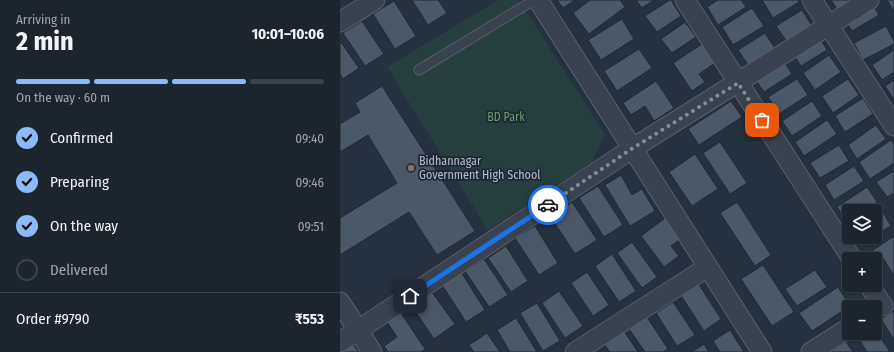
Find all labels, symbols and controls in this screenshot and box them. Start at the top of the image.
text: Arriving in [16,12,70,27]
text: 10:01–10:06 [252,25,324,43]
text: 2 min [16,26,74,57]
text: On the way · 60 m [16,90,110,105]
pin [745,103,779,137]
icon: bag [751,109,773,131]
park label: BD Park [487,110,525,124]
icon: check [16,127,38,149]
text: Confirmed [50,129,113,147]
text: 09:40 [295,131,324,146]
place label: Bidhannagar Government High School [419,154,540,182]
marker: Bidhannagar Government High School [406,163,416,173]
icon: check [16,171,38,193]
text: Preparing [50,173,109,191]
text: 09:46 [296,175,324,190]
courier [528,185,568,225]
icon: car [537,194,559,216]
map controls [842,204,882,340]
button: layers [842,204,882,244]
icon: check [16,215,38,237]
text: On the way [50,217,118,235]
text: 09:51 [298,219,324,234]
button: + [842,252,882,292]
text: Delivered [50,261,108,279]
pin [393,279,427,313]
icon: home [399,285,421,307]
button: − [842,300,882,340]
text: Order #9790 [16,310,90,328]
text: ₹553 [295,310,324,328]

